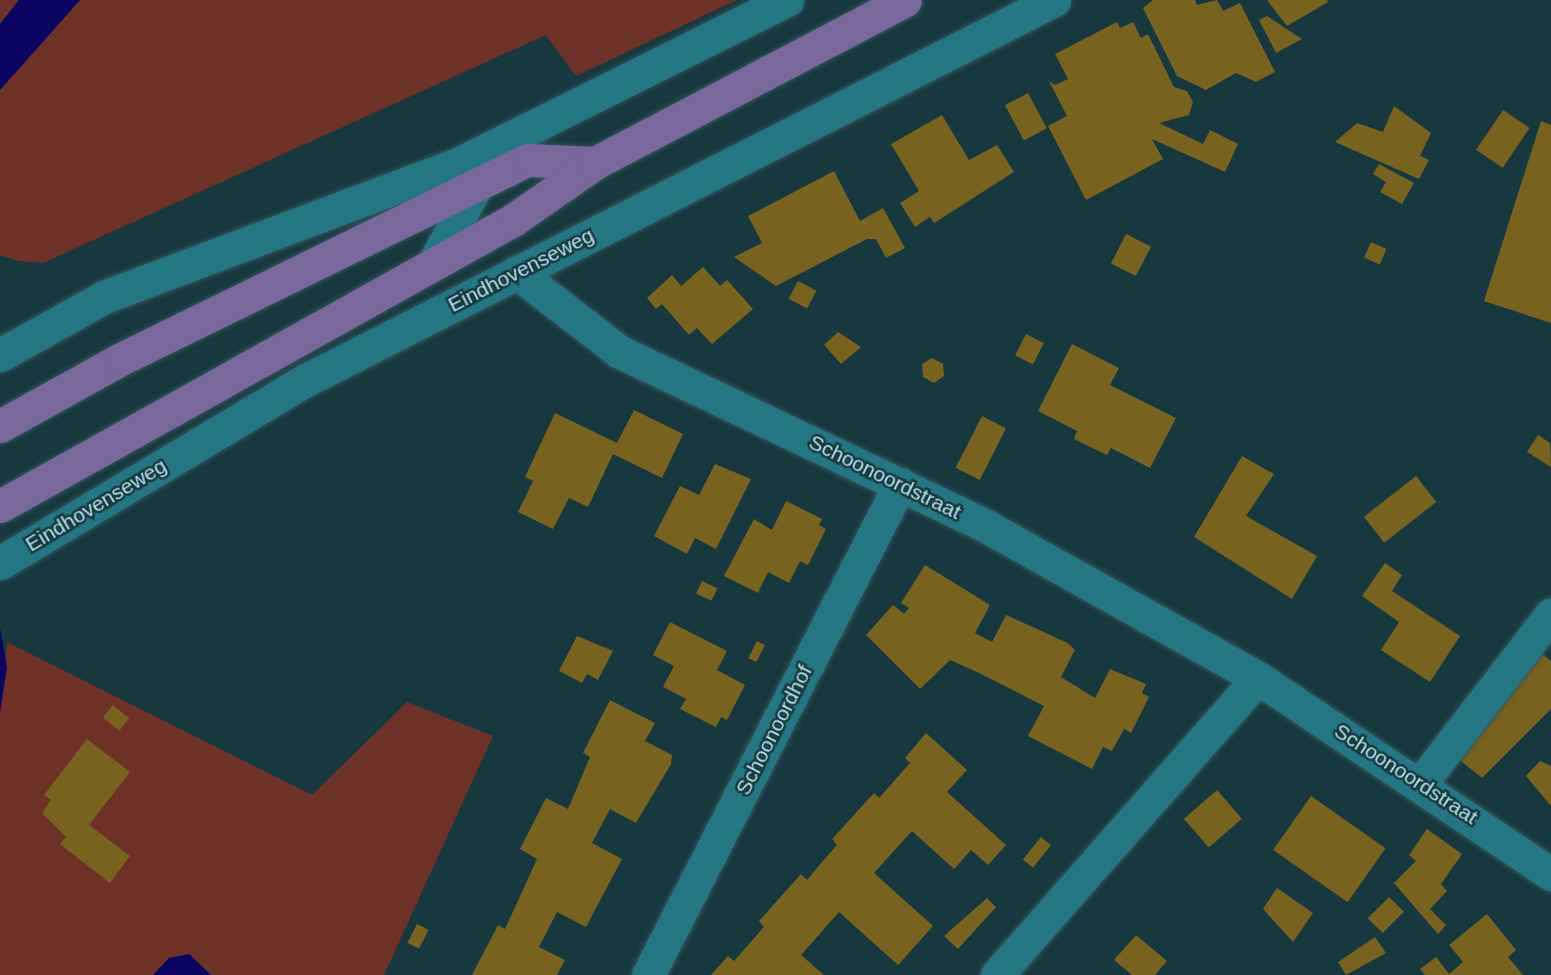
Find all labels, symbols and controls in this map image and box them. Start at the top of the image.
street label: Eindhovenseweg [444,222,598,318]
street label: Schoonoordstraat [805,429,965,525]
street label: Eindhovenseweg [21,453,171,557]
street label: Schoonoordhof [730,661,818,799]
street label: Schoonoordstraat [1330,718,1482,830]

